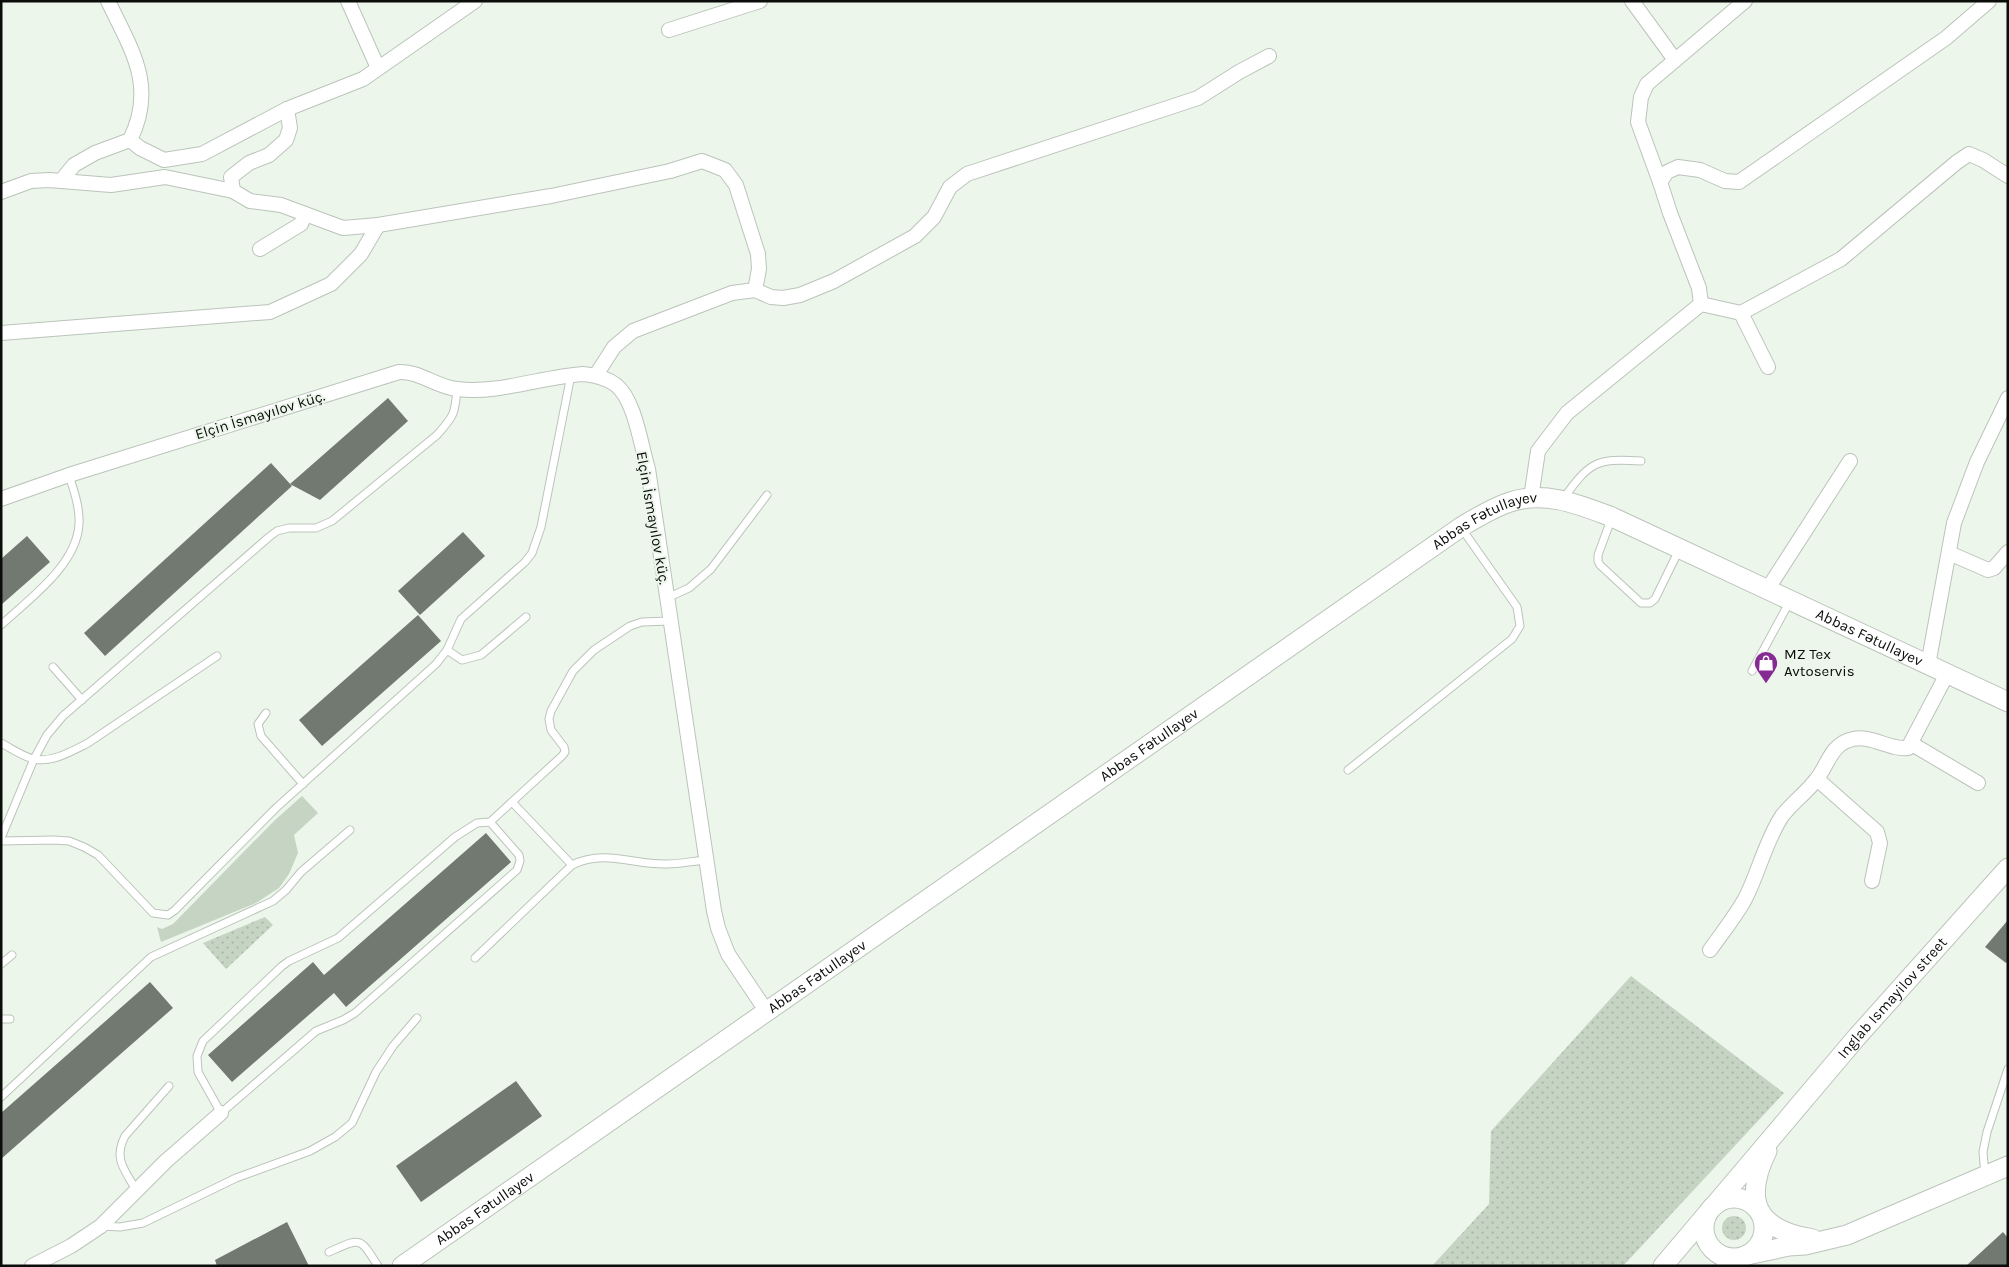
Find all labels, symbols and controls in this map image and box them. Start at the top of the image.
street label: Elçin İsmayılov küç. [193,387,327,443]
street label: Elçin İsmayılov küç. [632,450,674,586]
street label: Abbas Fətullayev [1429,488,1538,553]
street label: Abbas Fətullayev [1813,605,1926,670]
place label: MZ Tex Avtoservis [1784,645,1855,680]
shop icon: MZ Tex Avtoservis [1753,650,1779,684]
street label: Abbas Fətullayev [1096,704,1202,785]
street label: Inglab Ismayilov street [1834,933,1951,1062]
street label: Abbas Fətullayev [764,936,870,1017]
street label: Abbas Fətullayev [432,1167,538,1249]

